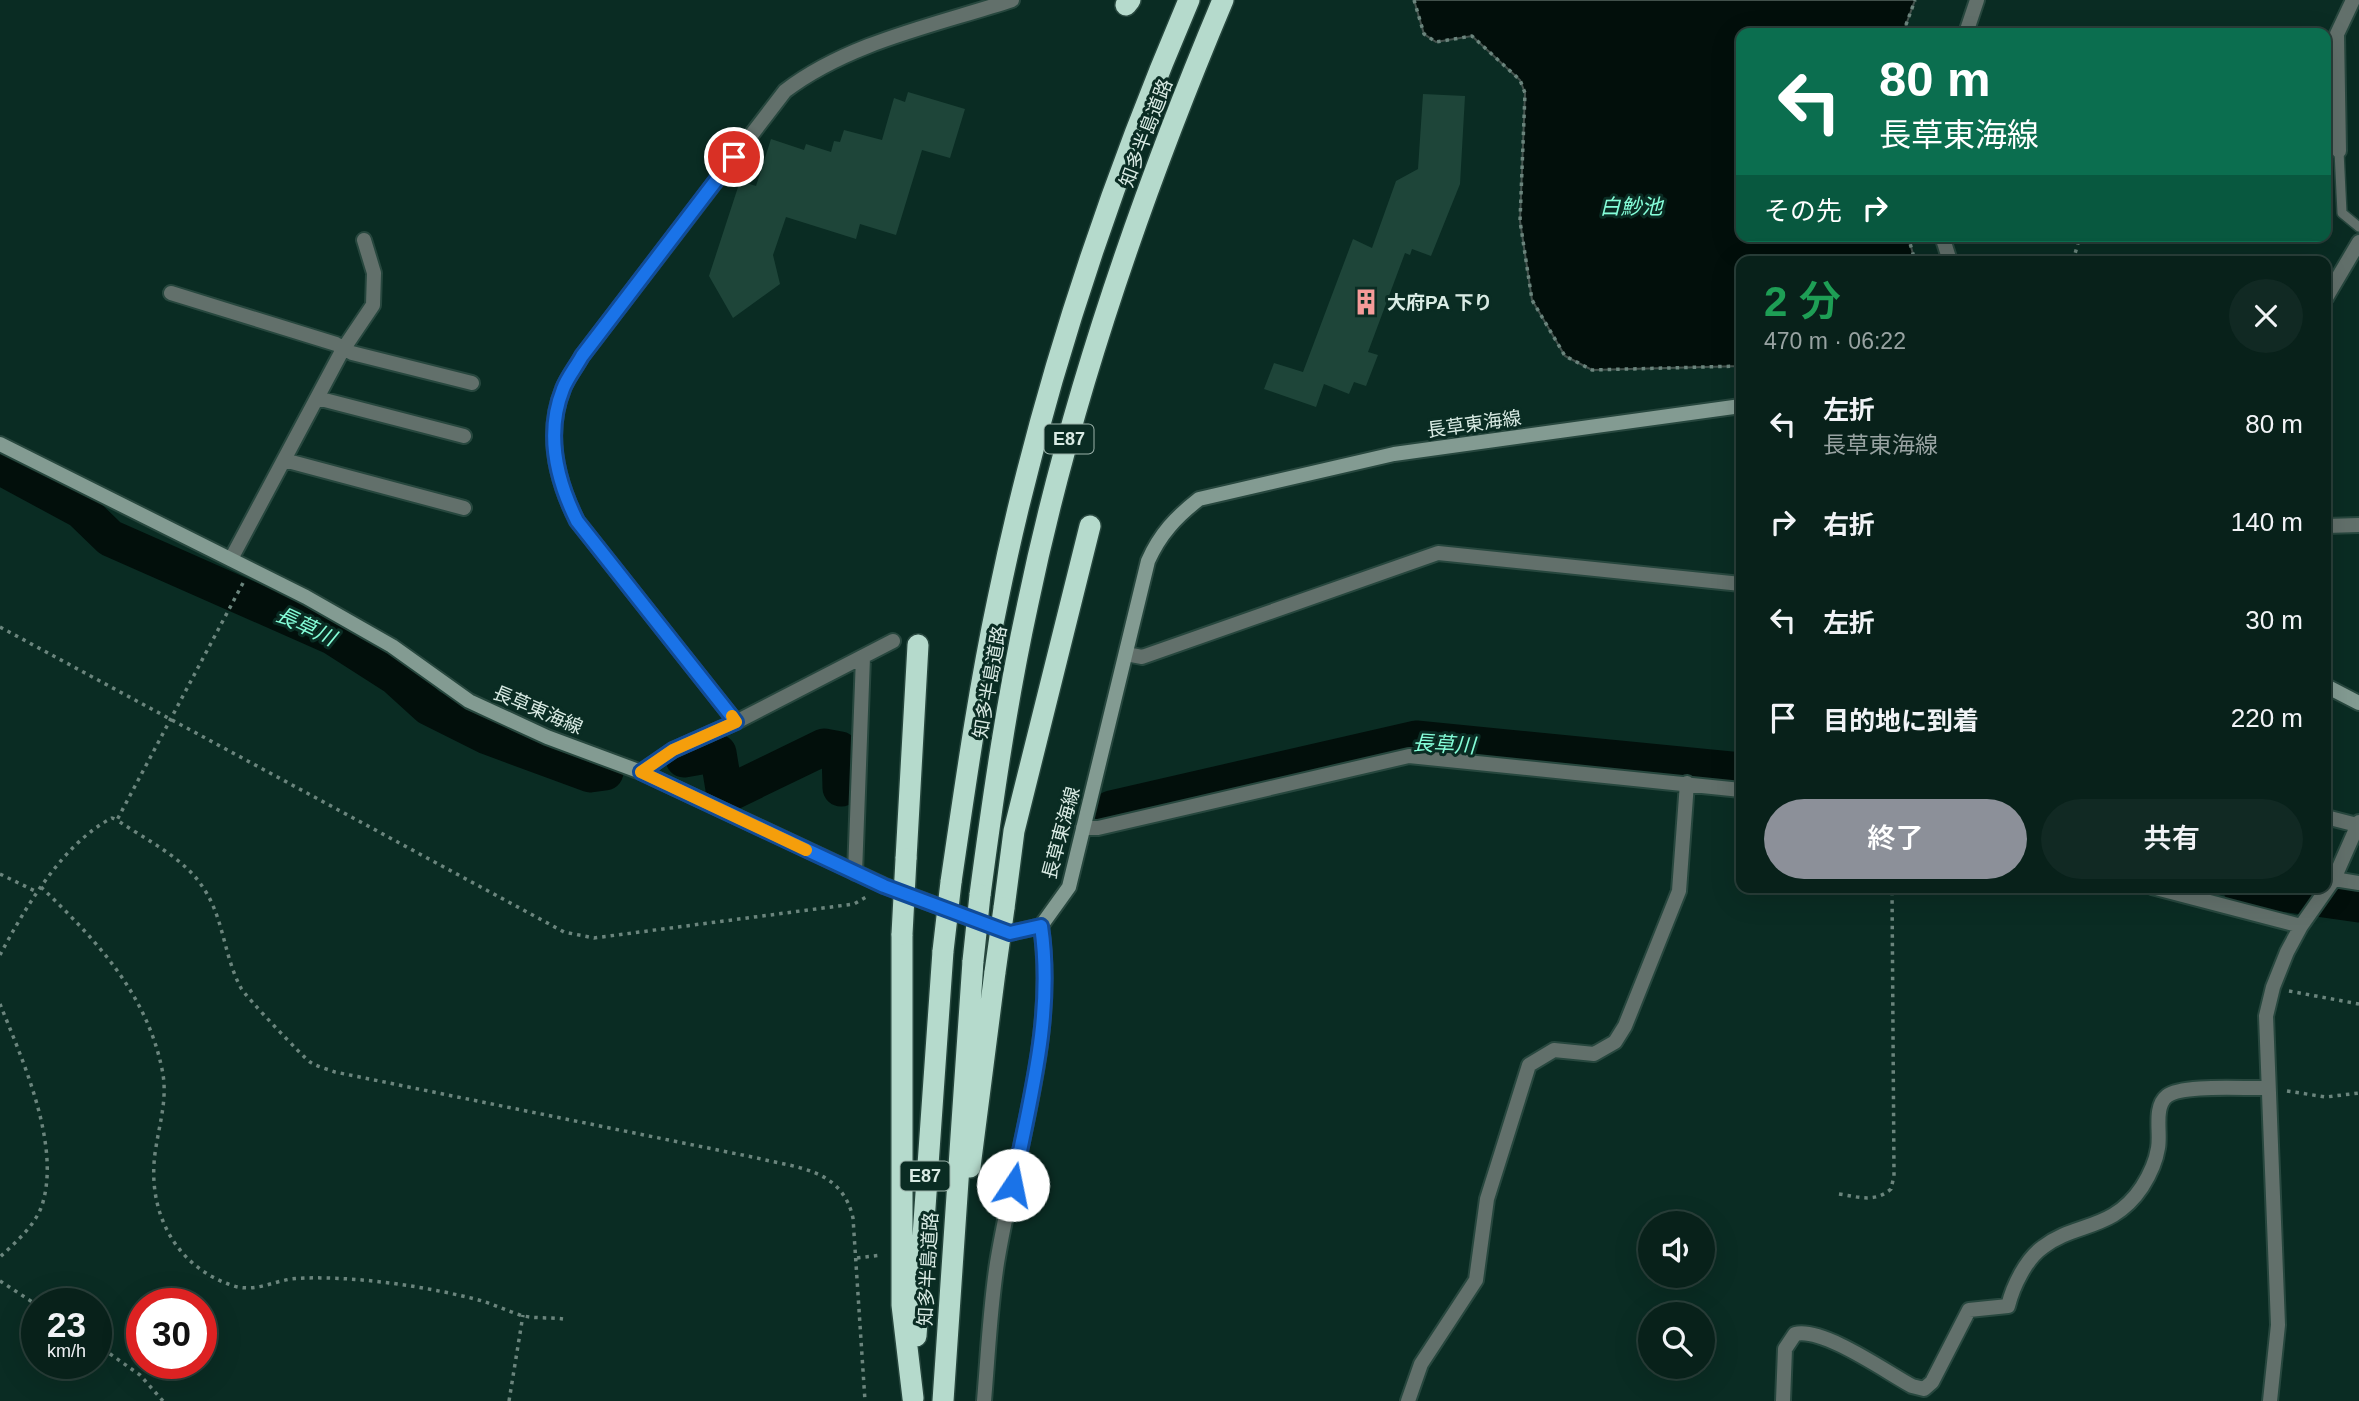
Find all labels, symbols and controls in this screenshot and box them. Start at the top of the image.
text: 80 m [1879,52,1991,106]
icon: left [1764,56,1855,147]
street label: 知多半島道路 [1116,76,1176,190]
text: 長草東海線 [1879,117,2039,153]
pin [704,127,764,187]
icon: arrive [715,138,753,176]
icon: right [1856,189,1894,227]
water label: 白魦池 [1600,195,1664,218]
text: その先 [1764,196,1842,226]
text: 2 分 [1764,278,1841,325]
button: close [2229,279,2303,353]
building icon: 大府PA 下り [1351,287,1381,317]
place label: 大府PA 下り [1387,292,1493,313]
text: 470 m · 06:22 [1764,328,1906,354]
text: 左折 [1823,395,1875,425]
icon: left [1764,405,1802,443]
street label: 長草東海線 [1425,407,1523,441]
text: 80 m [2245,409,2303,439]
road number: E87 [1044,424,1094,454]
text: 長草東海線 [1823,432,1938,458]
icon: right [1764,503,1802,541]
text: 140 m [2231,507,2303,537]
text: 右折 [1823,510,1875,540]
icon: left [1764,601,1802,639]
water label: 長草川 [273,602,341,651]
text: 30 m [2245,605,2303,635]
text: 左折 [1823,608,1875,638]
street label: 知多半島道路 [970,624,1010,740]
street label: 長草東海線 [490,682,586,738]
icon: arrive [1764,699,1802,737]
text: 220 m [2231,703,2303,733]
text: 目的地に到着 [1823,706,1979,736]
water label: 長草川 [1412,731,1478,757]
street label: 長草東海線 [1039,784,1083,882]
button: 終了 [1764,799,2027,879]
button: 共有 [2041,799,2303,879]
position arrow [976,1148,1050,1222]
road number: E87 [900,1162,950,1190]
map controls [1638,1211,1715,1379]
button: sound [1638,1211,1715,1288]
street label: 知多半島道路 [915,1212,941,1326]
speed limit sign: 30 [126,1288,217,1379]
button: search [1638,1302,1715,1379]
text: 23 [47,1305,86,1344]
text: km/h [47,1341,86,1361]

